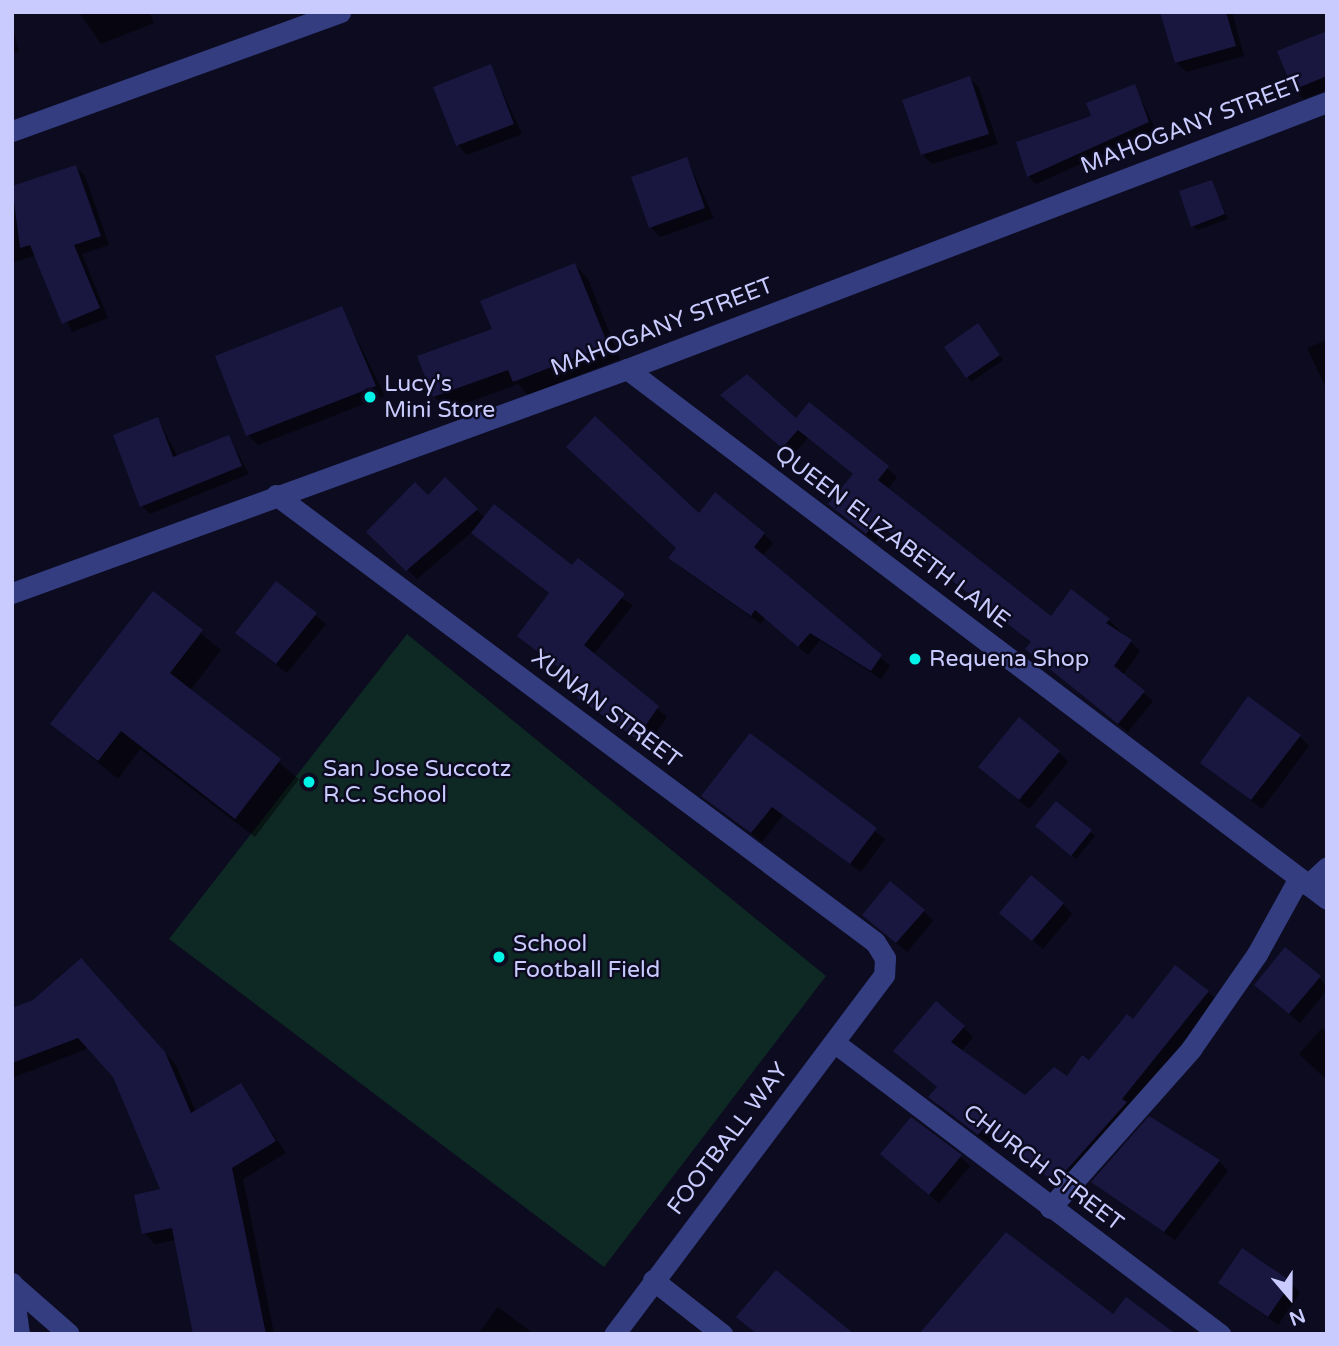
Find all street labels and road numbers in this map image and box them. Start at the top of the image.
street label: MAHOGANY STREET [1077,70,1307,180]
street label: MAHOGANY STREET [547,272,777,382]
street label: QUEEN ELIZABETH LANE [769,440,1015,634]
street label: XUNAN STREET [526,644,686,774]
street label: FOOTBALL WAY [662,1057,794,1221]
street label: CHURCH STREET [957,1099,1129,1237]

